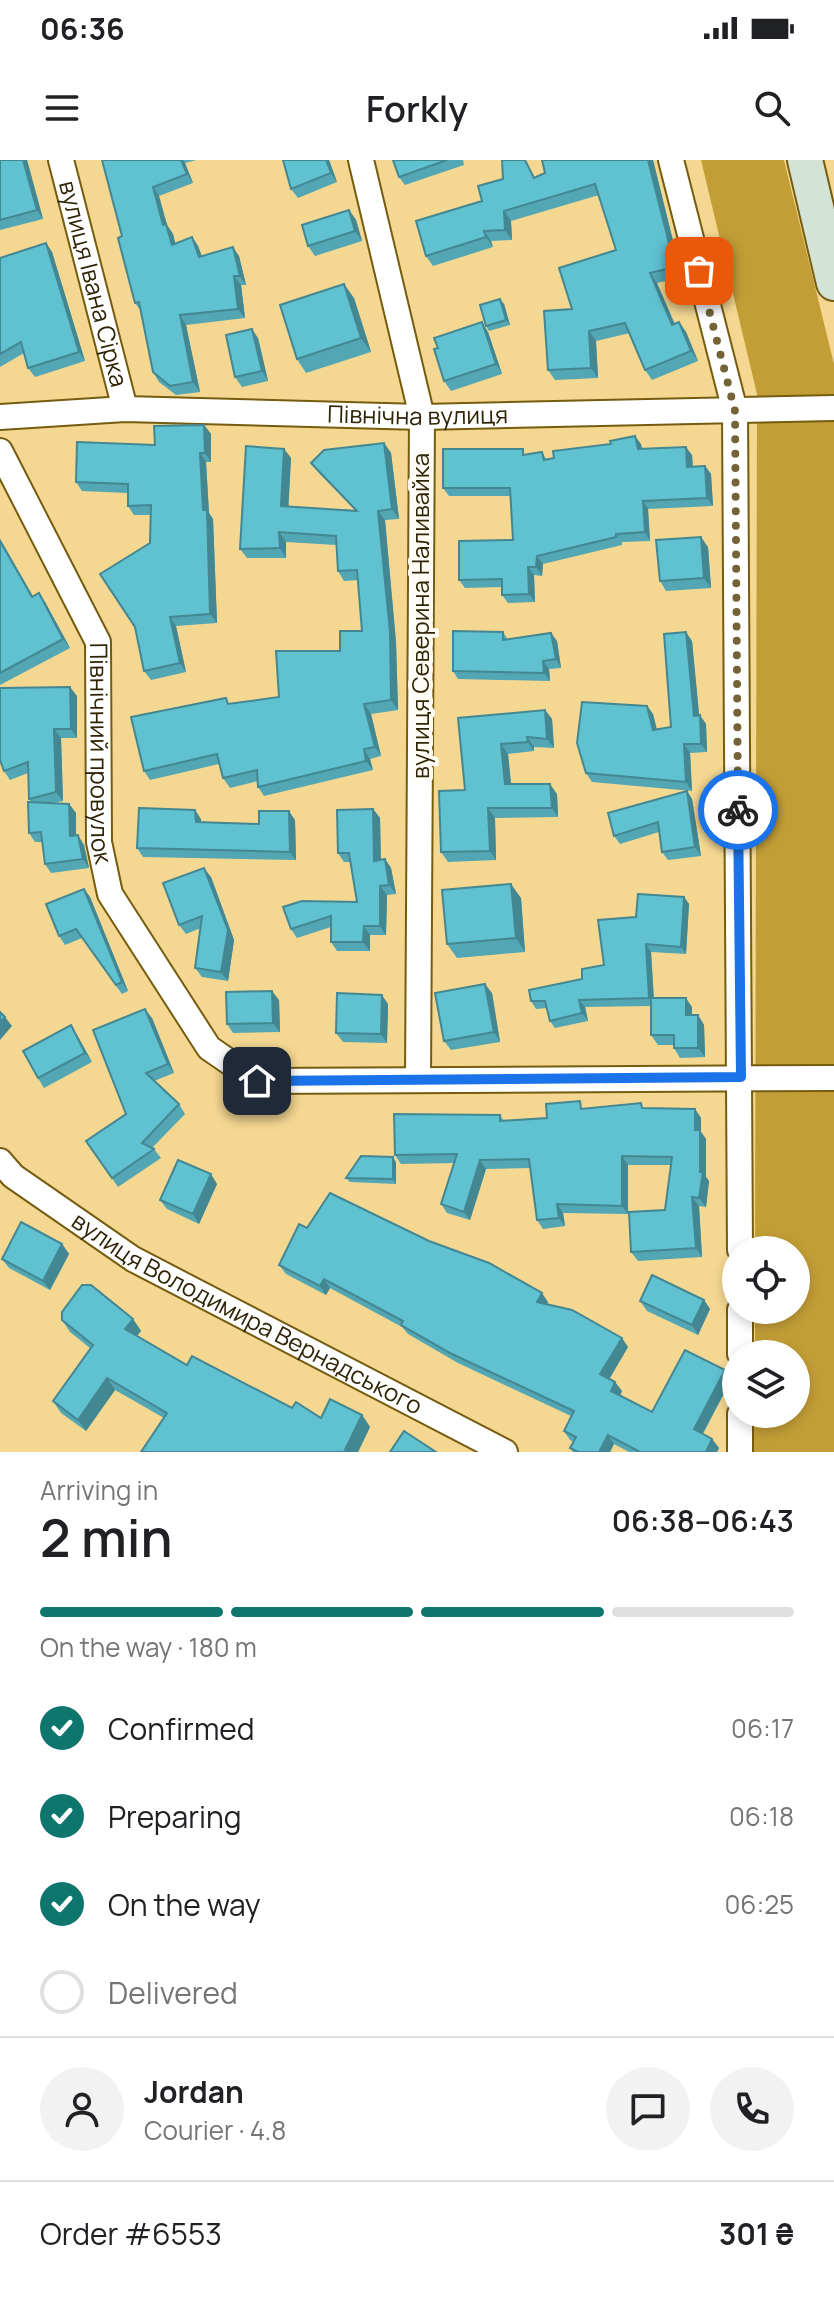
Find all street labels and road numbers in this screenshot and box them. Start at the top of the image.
street label: вулиця Івана Сірка [52,177,137,390]
street label: Північна вулиця [327,396,508,432]
street label: вулиця Северина Наливайка [403,453,436,779]
street label: Північний провулок [83,643,121,868]
street label: вулиця Володимира Вернадського [66,1204,429,1421]

